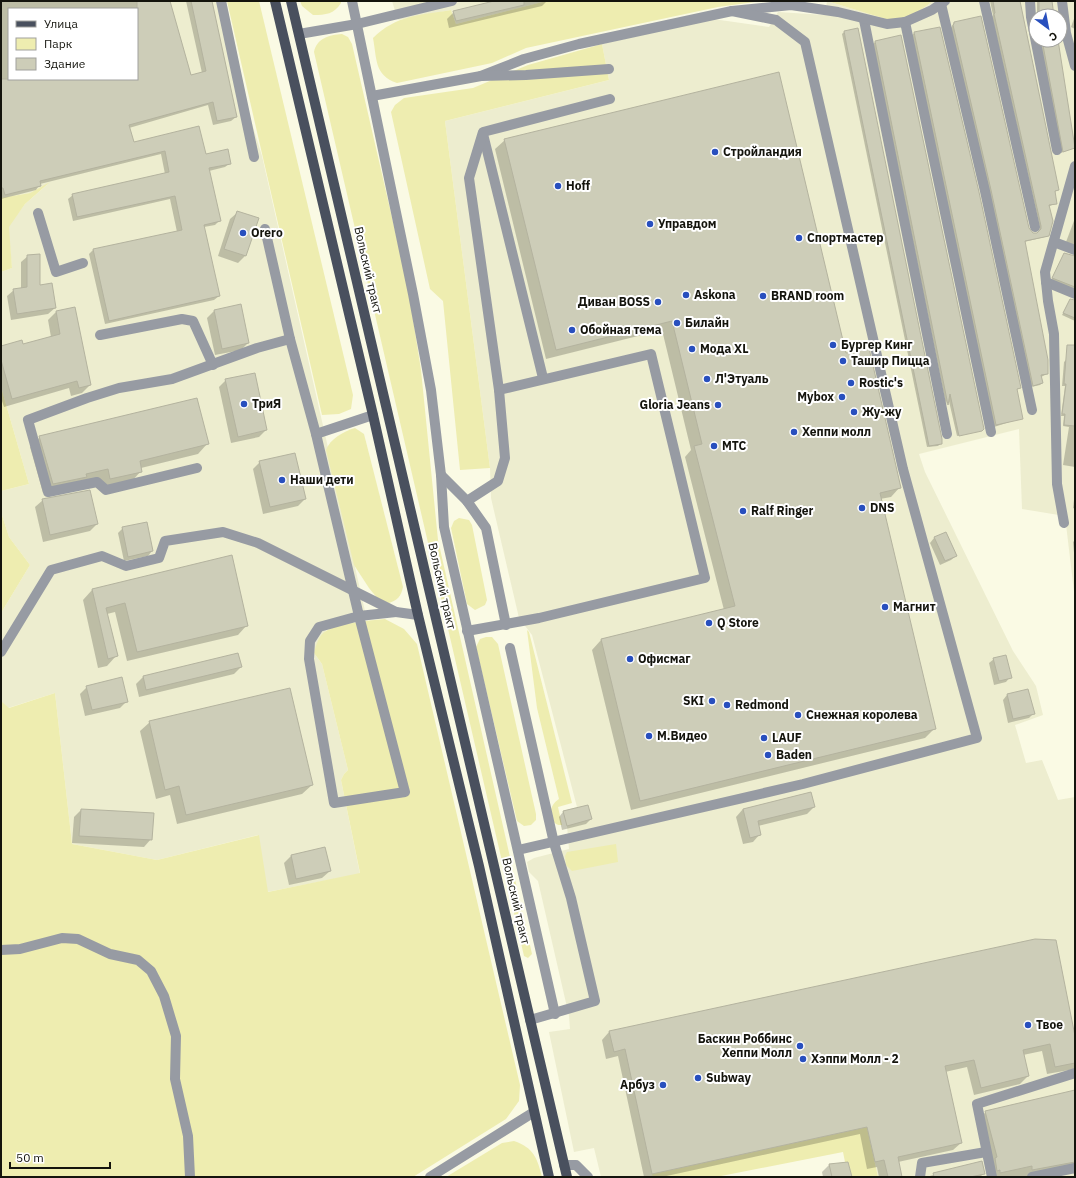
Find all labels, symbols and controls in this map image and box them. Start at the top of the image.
legend [8,8,138,80]
north arrow [1028,8,1068,48]
text: Улица [44,16,78,31]
text: С [1047,29,1060,44]
text: Парк [44,36,73,51]
text: Здание [44,56,86,71]
place label: Стройландия [723,144,802,159]
marker: Стройландия [710,147,720,157]
place label: Hoff [566,178,591,193]
marker: Hoff [553,181,563,191]
place label: Управдом [658,216,716,231]
marker: Управдом [645,219,655,229]
place label: Orero [251,225,283,240]
street label: Вольский тракт [351,225,386,315]
marker: Orero [238,228,248,238]
place label: Спортмастер [807,230,884,245]
marker: Спортмастер [794,233,804,243]
place label: Askona [694,287,736,302]
place label: BRAND room [771,288,844,303]
marker: Askona [681,290,691,300]
marker: BRAND room [758,291,768,301]
place label: Диван BOSS [578,294,650,309]
marker: Диван BOSS [653,297,663,307]
place label: Билайн [685,315,729,330]
marker: Билайн [672,318,682,328]
place label: Обойная тема [580,322,662,337]
marker: Обойная тема [567,325,577,335]
place label: Бургер Кинг [841,337,913,352]
marker: Бургер Кинг [828,340,838,350]
place label: Мода XL [700,341,749,356]
marker: Мода XL [687,344,697,354]
place label: Ташир Пицца [851,353,930,368]
marker: Ташир Пицца [838,356,848,366]
place label: Л'Этуаль [715,371,769,386]
marker: Л'Этуаль [702,374,712,384]
place label: Rostic's [859,375,903,390]
marker: Rostic's [846,378,856,388]
place label: Mybox [797,389,834,404]
marker: Mybox [837,392,847,402]
place label: ТриЯ [252,396,281,411]
place label: Gloria Jeans [640,397,710,412]
marker: ТриЯ [239,399,249,409]
marker: Gloria Jeans [713,400,723,410]
place label: Жу-жу [862,404,902,419]
marker: Жу-жу [849,407,859,417]
place label: Хеппи молл [802,424,871,439]
marker: Хеппи молл [789,427,799,437]
place label: МТС [722,438,747,453]
marker: МТС [709,441,719,451]
place label: Наши дети [290,472,354,487]
marker: Наши дети [277,475,287,485]
place label: DNS [870,500,895,515]
place label: Ralf Ringer [751,503,814,518]
marker: DNS [857,503,867,513]
marker: Ralf Ringer [738,506,748,516]
street label: Вольский тракт [425,541,460,631]
place label: Магнит [893,599,936,614]
marker: Магнит [880,602,890,612]
place label: Q Store [717,615,759,630]
marker: Q Store [704,618,714,628]
place label: Офисмаг [638,651,691,666]
marker: Офисмаг [625,654,635,664]
place label: SKI [683,693,704,708]
marker: SKI [707,696,717,706]
place label: Redmond [735,697,789,712]
marker: Redmond [722,700,732,710]
place label: Снежная королева [806,707,918,722]
marker: Снежная королева [793,710,803,720]
place label: М.Видео [657,728,707,743]
place label: LAUF [772,730,802,745]
marker: М.Видео [644,731,654,741]
marker: LAUF [759,733,769,743]
place label: Baden [776,747,812,762]
marker: Baden [763,750,773,760]
street label: Вольский тракт [499,856,534,946]
place label: Твое [1036,1017,1063,1032]
marker: Твое [1023,1020,1033,1030]
place label: Баскин Роббинс Хеппи Молл [698,1031,792,1060]
marker: Баскин Роббинс Хеппи Молл [795,1041,805,1051]
place label: Хэппи Молл - 2 [811,1051,899,1066]
marker: Хэппи Молл - 2 [798,1054,808,1064]
place label: Subway [706,1070,751,1085]
marker: Subway [693,1073,703,1083]
place label: Арбуз [620,1077,655,1092]
marker: Арбуз [658,1080,668,1090]
scale bar [10,1144,110,1170]
text: 50 m [16,1150,44,1165]

